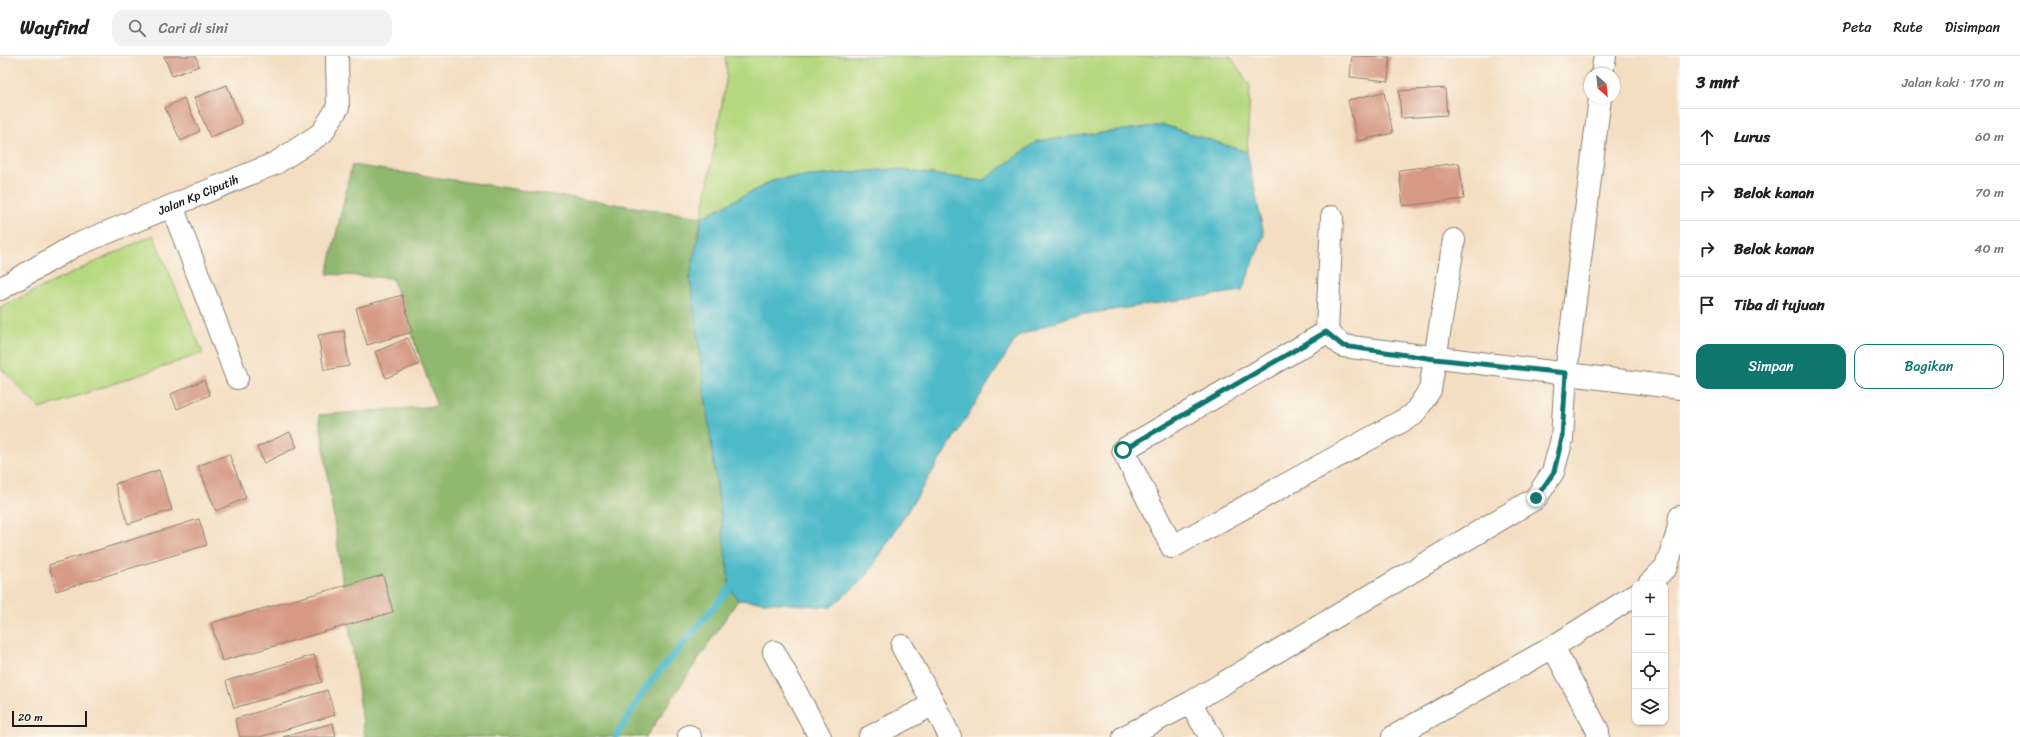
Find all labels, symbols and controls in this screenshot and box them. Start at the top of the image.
search box [112,10,392,46]
text: Wayfind [20,11,88,44]
text: Cari di sini [158,15,228,41]
text: Peta [1843,15,1871,40]
text: Rute [1893,15,1923,40]
text: Disimpan [1945,15,2000,40]
icon: search [126,17,148,39]
text: 3 mnt [1696,67,1739,97]
north arrow [1584,68,1620,104]
text: Jalan kaki · 170 m [1902,71,2004,94]
text: Lurus [1734,124,1770,150]
text: 60 m [1975,125,2004,148]
icon: ahead [1696,126,1718,148]
street label: Jalan Kp Ciputih [154,168,242,222]
text: Belok kanan [1734,180,1814,206]
text: 70 m [1975,181,2004,204]
icon: right [1696,182,1718,204]
text: Belok kanan [1734,236,1814,262]
text: 40 m [1974,237,2004,260]
icon: right [1696,238,1718,260]
text: Tiba di tujuan [1734,292,1825,318]
icon: arrive [1696,294,1718,316]
button: Simpan [1696,344,1846,389]
button: Bagikan [1854,344,2004,389]
route start [1114,441,1132,459]
route end [1527,489,1545,507]
map controls [1632,581,1668,725]
button: + [1632,581,1668,617]
button: − [1632,617,1668,653]
button: locate [1632,653,1668,689]
button: layers [1632,689,1668,725]
text: 20 m [18,708,43,727]
scale bar [12,709,87,728]

